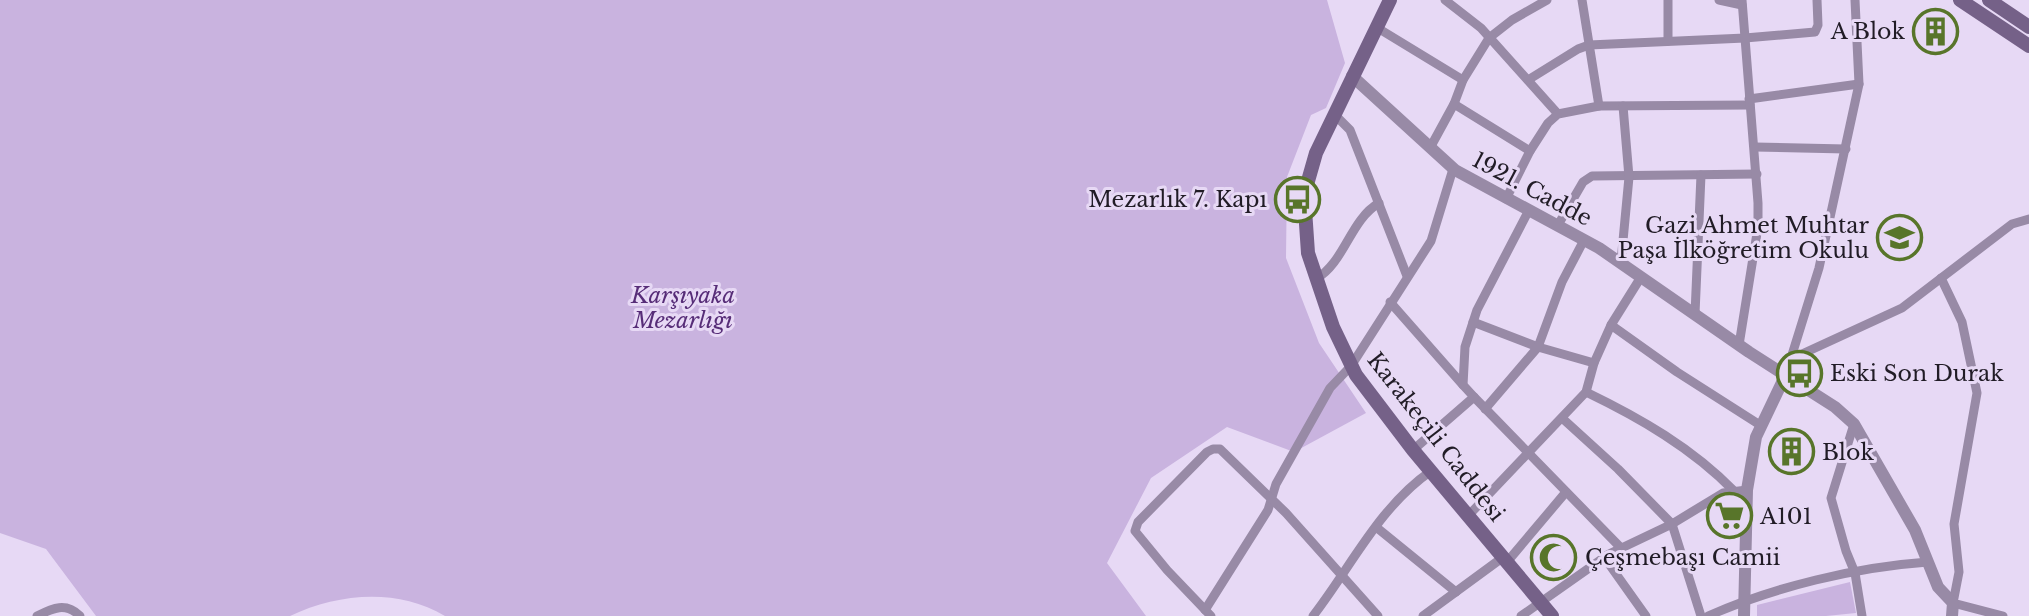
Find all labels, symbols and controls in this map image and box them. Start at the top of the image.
building icon: A Blok [1912,7,1960,55]
place label: A Blok [1830,18,1905,45]
street label: 1921. Cadde [1468,146,1596,232]
bus stop icon: Mezarlık 7. Kapı [1274,175,1322,223]
place label: Mezarlık 7. Kapı [1088,186,1267,213]
place label: Gazi Ahmet Muhtar Paşa İlköğretim Okulu [1618,212,1869,264]
school or university icon: Gazi Ahmet Muhtar Paşa İlköğretim Okulu [1876,214,1924,262]
park label: Karşıyaka Mezarlığı [630,282,735,334]
street label: Karakeçili Caddesi [1362,347,1511,527]
bus stop icon: Eski Son Durak [1775,349,1823,397]
place label: Eski Son Durak [1830,360,2004,387]
building icon: Blok [1767,428,1815,476]
place label: Blok [1822,439,1874,466]
supermarket icon: A101 [1705,492,1753,540]
place label: A101 [1759,503,1812,530]
mosque icon: Çeşmebaşı Camii [1530,533,1578,581]
place label: Çeşmebaşı Camii [1585,544,1781,571]

